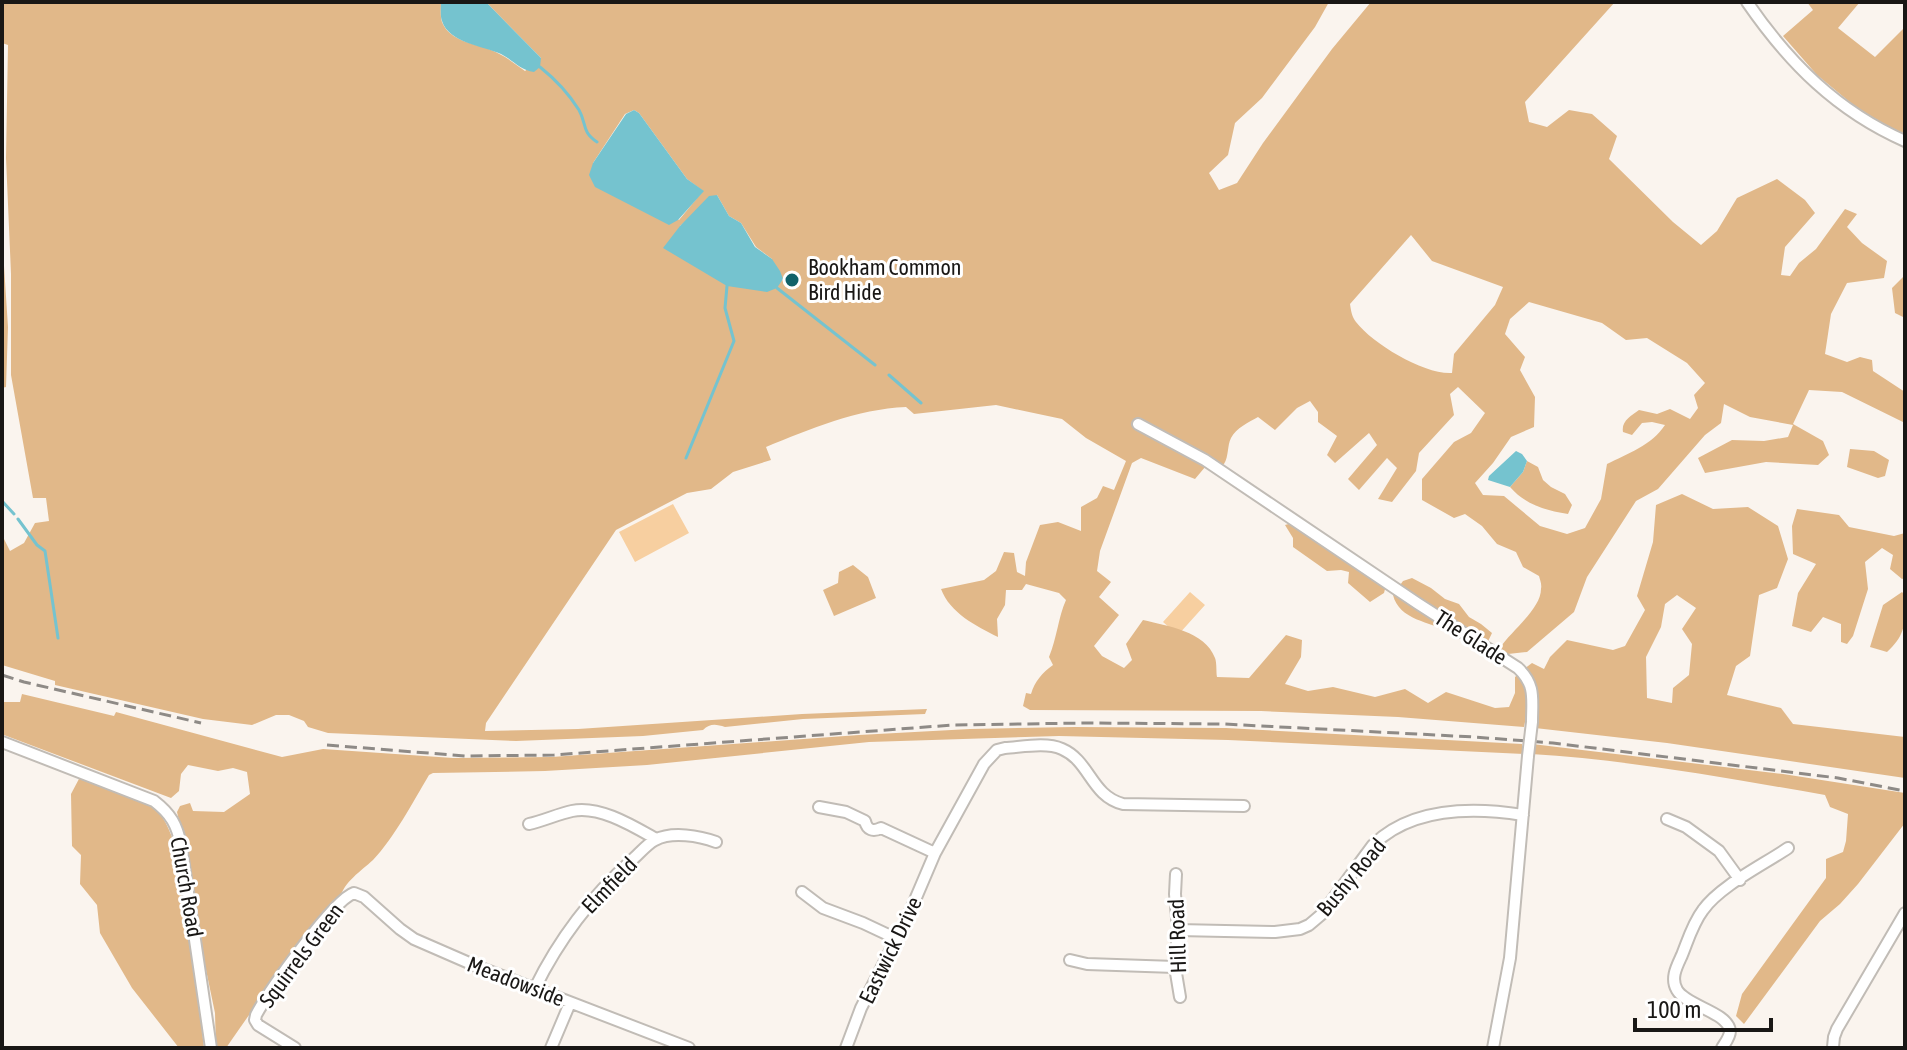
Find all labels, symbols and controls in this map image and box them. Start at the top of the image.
place label: Bookham Common Bird Hide [808,254,961,305]
marker: Bookham Common Bird Hide [783,271,801,289]
street label: The Glade [1430,604,1512,670]
street label: Bushy Road [1311,833,1391,921]
street label: Church Road [165,835,209,939]
street label: Elmfield [576,851,642,919]
street label: Eastwick Drive [853,892,927,1008]
street label: Squirrels Green [253,898,349,1012]
street label: Hill Road [1163,898,1191,974]
street label: Meadowside [464,951,568,1011]
scale bar [1635,982,1771,1032]
text: 100 m [1647,996,1701,1023]

